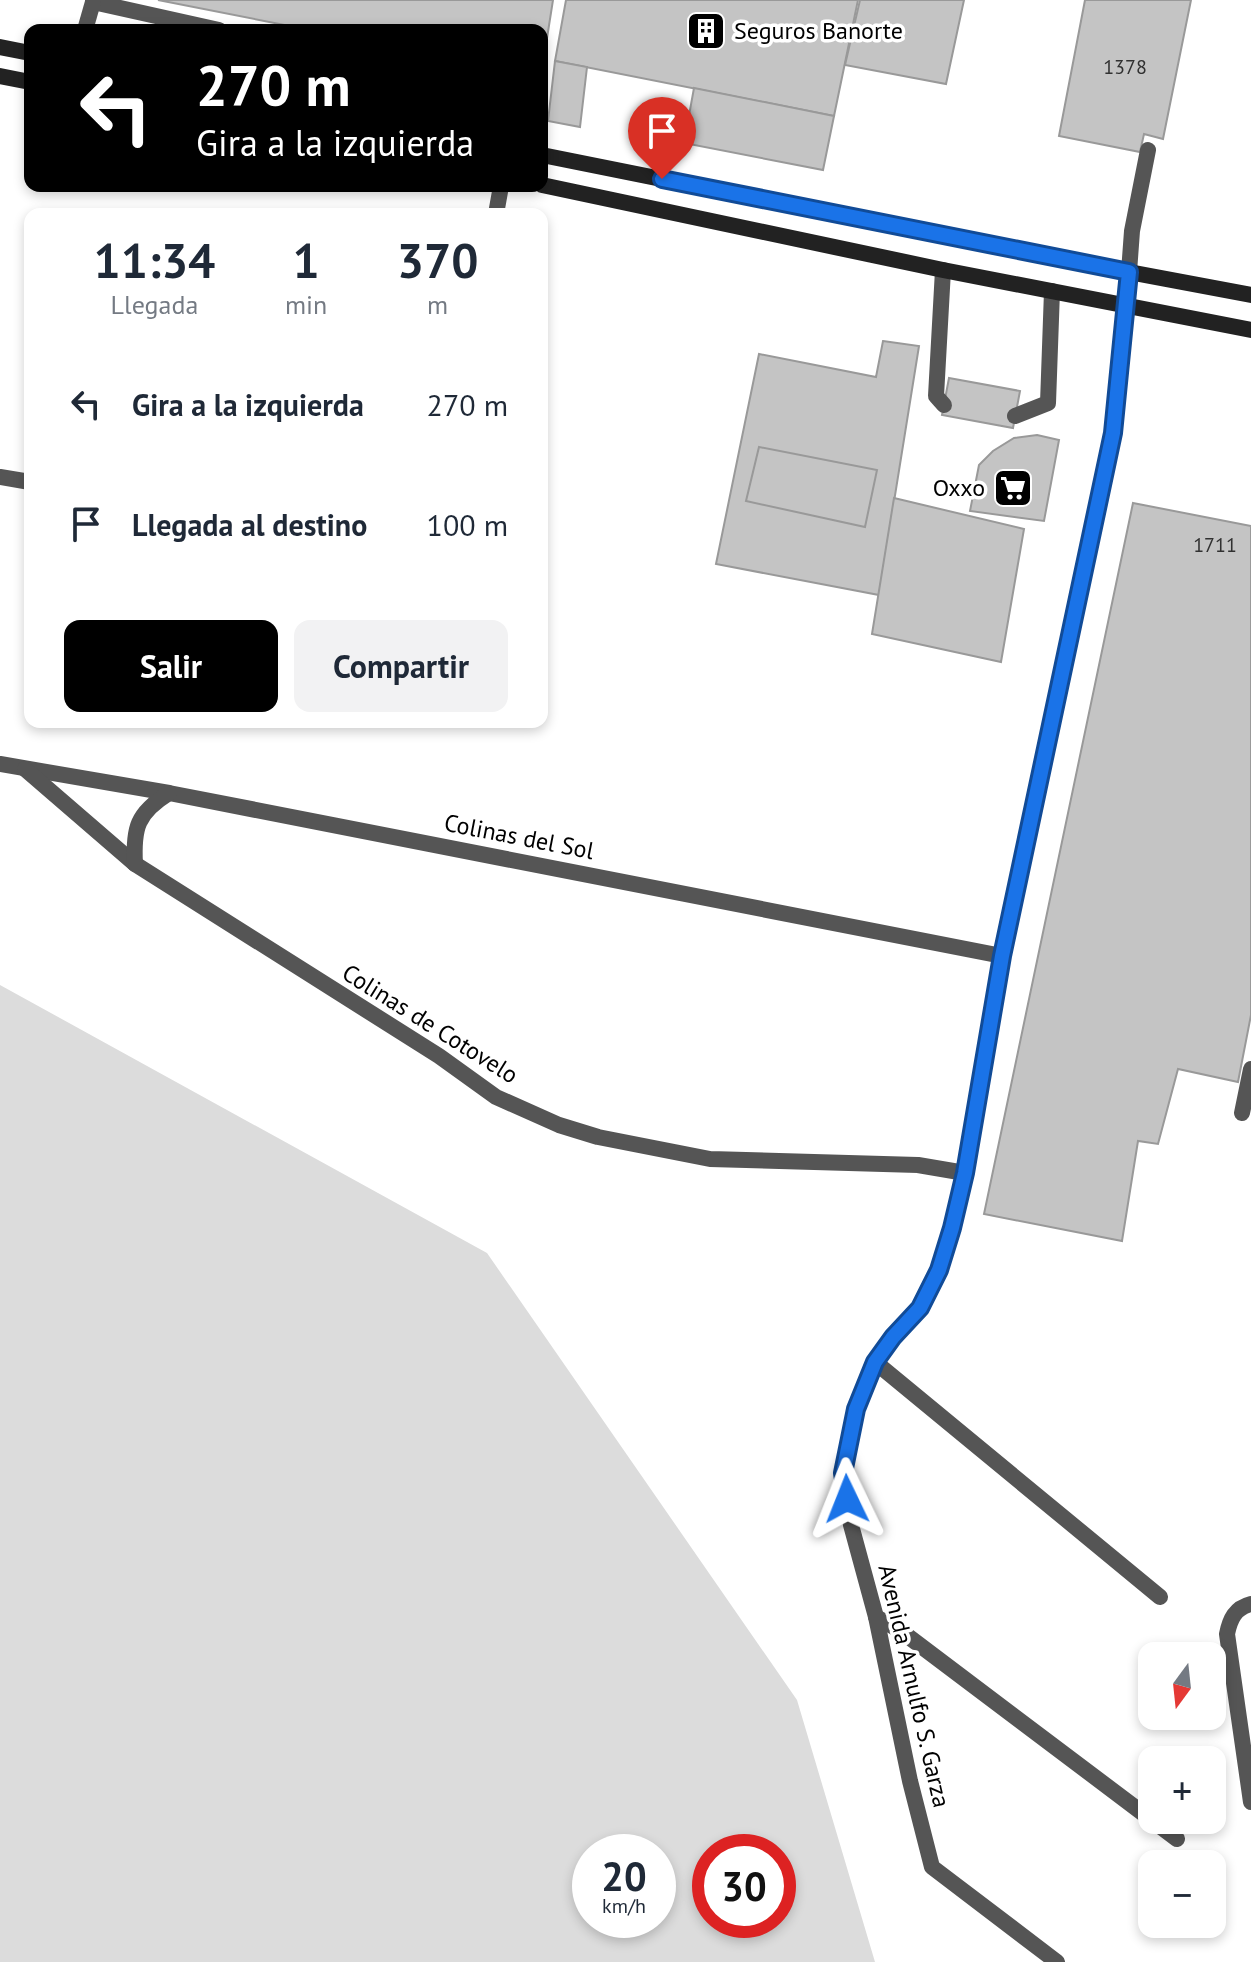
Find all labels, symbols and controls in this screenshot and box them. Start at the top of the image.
building icon: Seguros Banorte [685,10,727,52]
place label: Seguros Banorte [734,15,903,46]
text: 270 m [196,49,351,121]
house number: 1378 [1103,54,1147,80]
icon: left [64,56,168,160]
pin [628,97,696,179]
icon: arrive [640,109,684,153]
text: Gira a la izquierda [196,119,474,166]
text: 11:34 [94,229,215,291]
text: 1 [292,229,320,291]
text: 370 [397,229,478,291]
text: Llegada [111,288,198,321]
text: min [285,288,327,321]
text: m [427,288,448,321]
icon: left [64,382,108,426]
text: Gira a la izquierda [132,385,364,424]
text: 270 m [427,385,508,424]
supermarket icon: Oxxo [992,467,1034,509]
place label: Oxxo [933,472,985,503]
icon: arrive [64,502,108,546]
text: Llegada al destino [132,505,367,544]
text: 100 m [427,505,508,544]
house number: 1711 [1193,532,1237,558]
button: Salir [64,620,278,712]
button: Compartir [294,620,508,712]
street label: Colinas del Sol [442,807,597,866]
street label: Colinas de Cotovelo [336,957,524,1090]
position arrow [805,1457,889,1541]
street label: Avenida Arnulfo S. Garza [871,1561,958,1810]
north arrow [1138,1642,1226,1730]
map controls [1138,1642,1226,1938]
button: + [1138,1746,1226,1834]
speed limit sign: 30 [692,1834,796,1938]
text: 20 [601,1850,647,1902]
button: − [1138,1850,1226,1938]
text: km/h [602,1893,646,1919]

